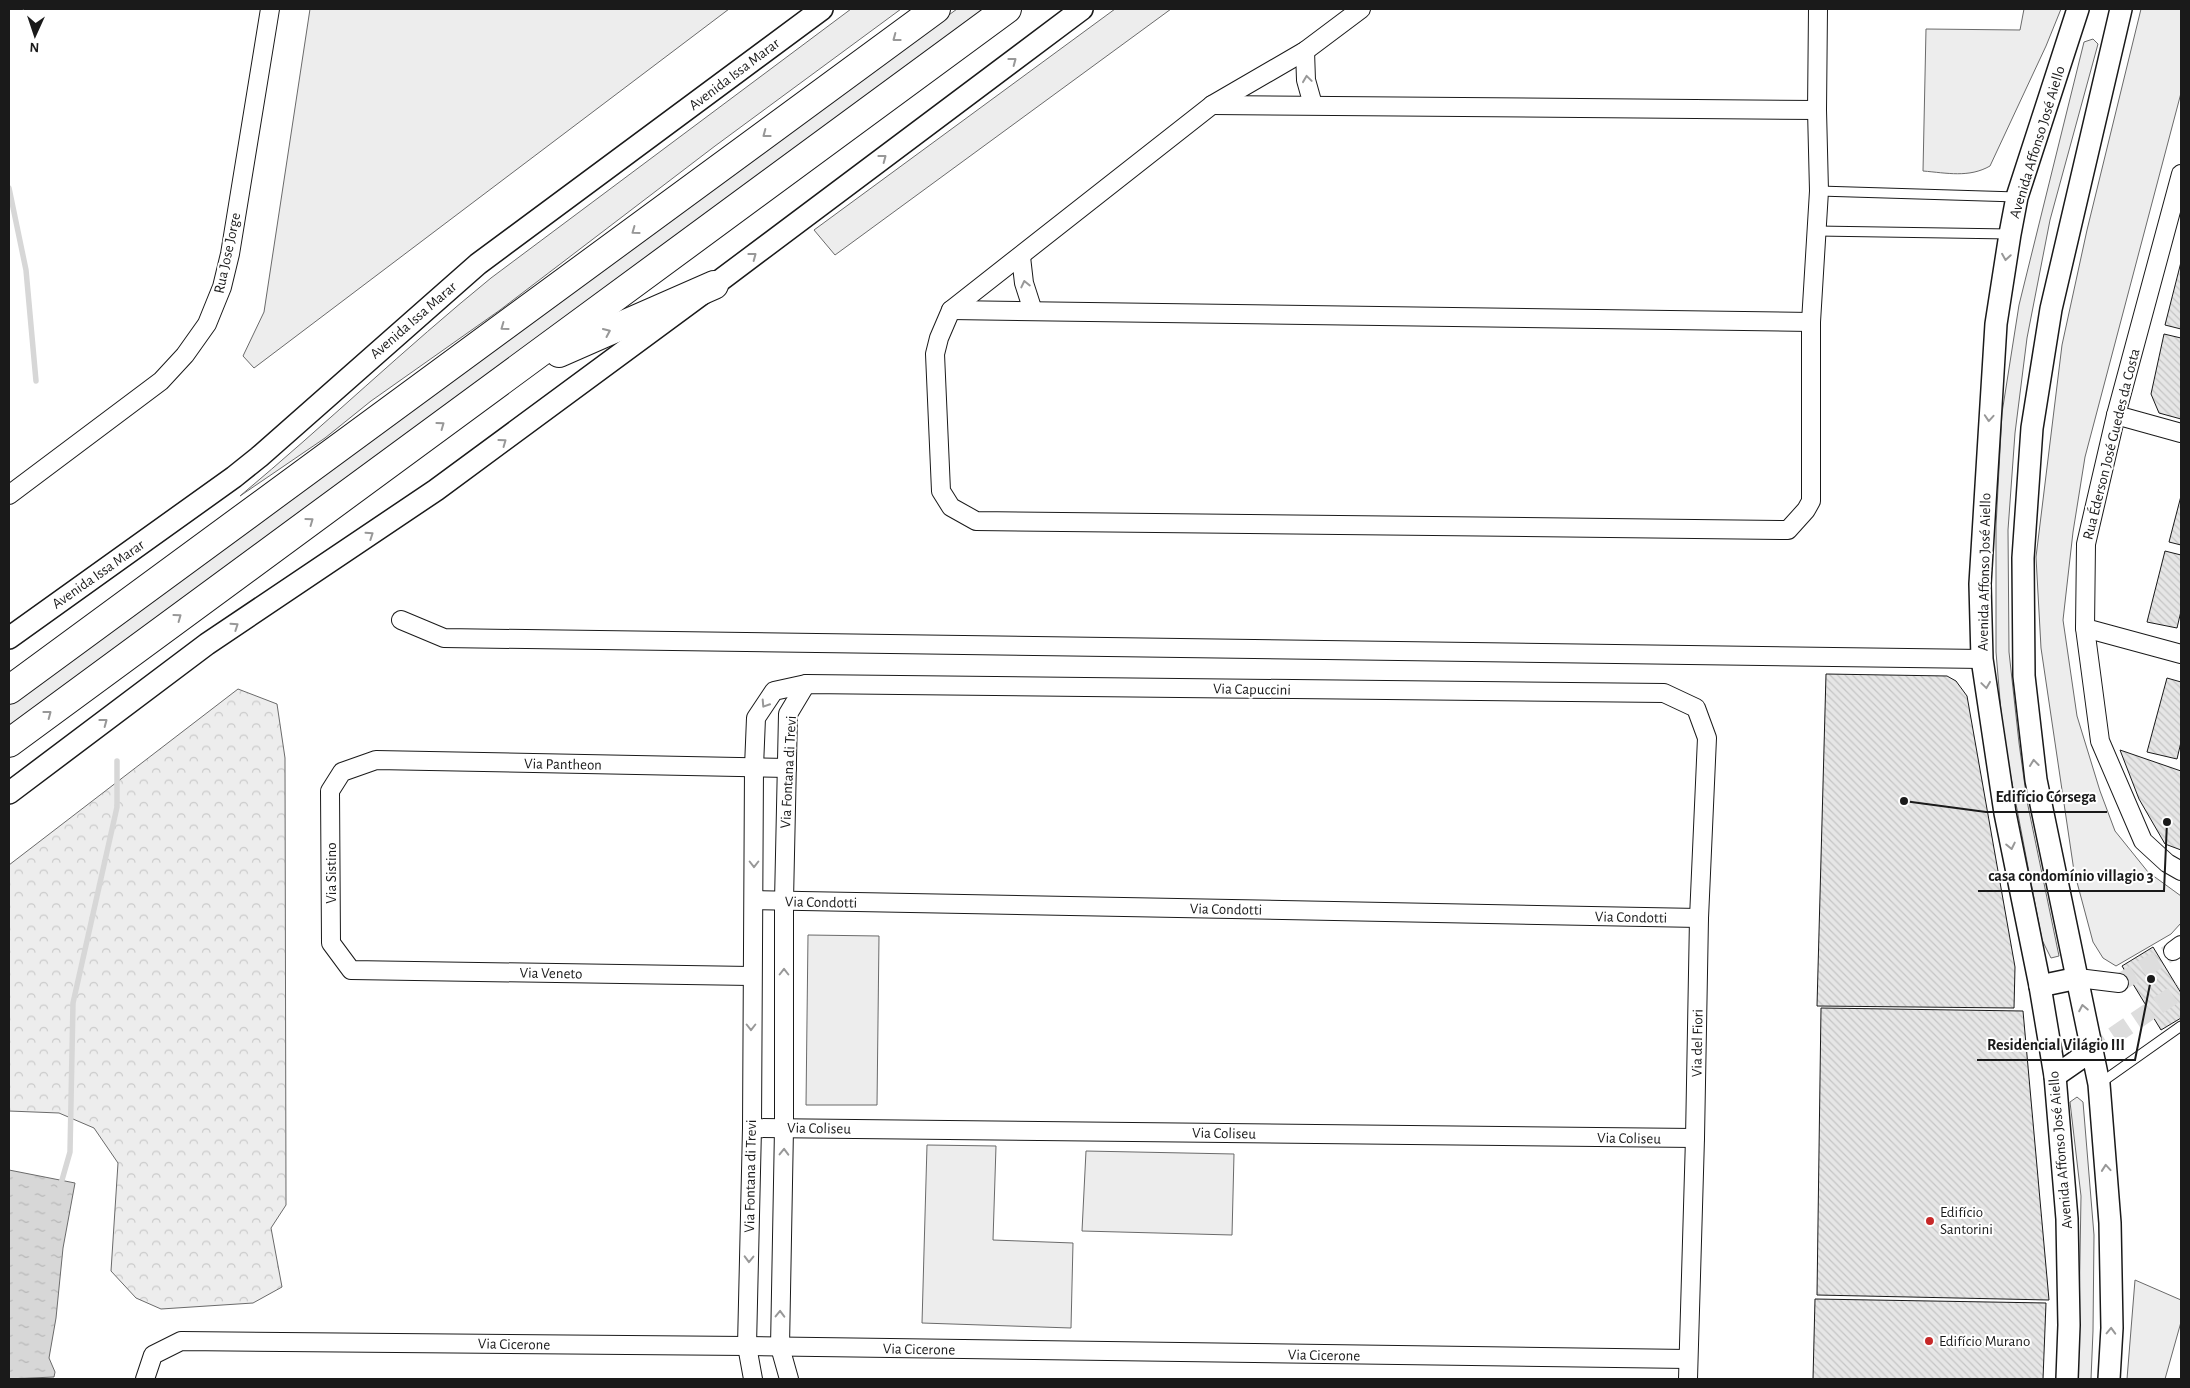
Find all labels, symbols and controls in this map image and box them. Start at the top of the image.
north arrow [10,10,60,60]
one-way arrow [892,32,902,41]
street label: Avenida Issa Marar [686,36,782,113]
text: N [29,40,40,54]
one-way arrow [1007,58,1016,66]
street label: Avenida Affonso José Aiello [2007,64,2068,220]
one-way arrow [1302,74,1313,82]
one-way arrow [763,129,772,137]
one-way arrow [877,155,887,164]
street label: Rua Jose Jorge [212,211,243,295]
one-way arrow [631,225,641,234]
one-way arrow [747,253,757,262]
one-way arrow [2002,253,2012,261]
street label: Avenida Issa Marar [367,279,459,362]
one-way arrow [1020,280,1031,289]
one-way arrow [500,321,510,330]
one-way arrow [602,328,611,339]
street label: Rua Éderson José Guedes da Costa [2079,346,2143,541]
one-way arrow [1984,415,1995,423]
one-way arrow [435,423,444,431]
one-way arrow [497,439,506,447]
street label: Avenida Affonso José Aiello [1976,493,1993,651]
one-way arrow [304,518,314,527]
one-way arrow [364,532,373,541]
street label: Avenida Issa Marar [49,537,147,612]
one-way arrow [172,614,182,623]
one-way arrow [229,623,239,632]
street label: Via Capuccini [1213,681,1291,698]
one-way arrow [1980,682,1991,690]
one-way arrow [762,699,771,708]
one-way arrow [42,711,51,719]
street label: Via Fontana di Trevi [778,715,799,829]
one-way arrow [98,719,108,728]
street label: Via Pantheon [524,756,602,773]
one-way arrow [2029,758,2040,766]
callout: Edifício Córsega [1986,781,2107,812]
text: Edifício Córsega [1996,789,2097,805]
one-way arrow [2006,841,2016,850]
street label: Via Sistino [324,842,339,904]
one-way arrow [749,860,759,868]
callout: casa condomínio villagio 3 [1978,860,2164,891]
text: casa condomínio villagio 3 [1988,868,2154,884]
street label: Via Condotti [785,894,857,911]
street label: Via Condotti [1190,901,1262,918]
street label: Via Condotti [1595,909,1667,926]
street label: Via Veneto [519,965,583,982]
one-way arrow [779,968,789,976]
one-way arrow [2079,1003,2089,1012]
street label: Via del Fiori [1689,1009,1706,1077]
one-way arrow [746,1023,756,1031]
callout: Residencial Világio III [1977,1029,2135,1060]
text: Residencial Világio III [1987,1037,2125,1053]
street label: Avenida Affonso José Aiello [2046,1070,2075,1230]
street label: Via Fontana di Trevi [742,1119,759,1233]
street label: Via Coliseu [787,1120,851,1137]
street label: Via Coliseu [1192,1125,1256,1142]
street label: Via Coliseu [1597,1130,1661,1147]
one-way arrow [778,1148,789,1156]
one-way arrow [2100,1164,2111,1172]
place label: Edifício Santorini [1940,1205,1993,1237]
marker: Edifício Santorini [1924,1215,1936,1227]
one-way arrow [744,1256,754,1263]
one-way arrow [775,1310,785,1318]
one-way arrow [2106,1326,2116,1334]
place label: Edifício Murano [1939,1334,2030,1349]
marker: Edifício Murano [1923,1335,1935,1347]
street label: Via Cicerone [478,1336,550,1353]
street label: Via Cicerone [883,1341,955,1358]
street label: Via Cicerone [1288,1347,1360,1364]

